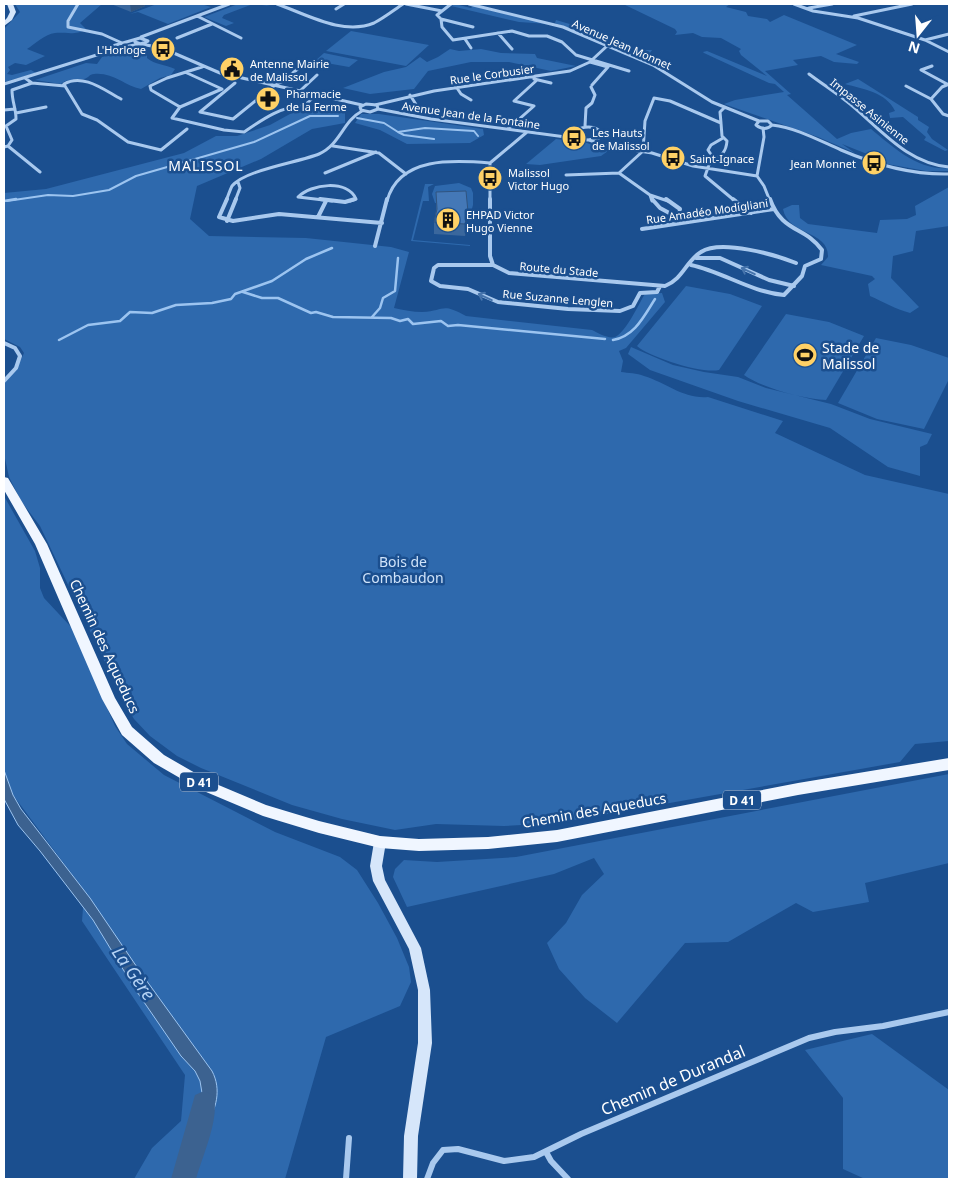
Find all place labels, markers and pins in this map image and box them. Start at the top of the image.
bus stop icon: L'Horloge [150,36,176,62]
place label: L'Horloge [97,42,146,57]
public building icon: Antenne Mairie de Malissol [219,56,245,82]
place label: Antenne Mairie de Malissol [250,56,329,84]
pharmacy icon: Pharmacie de la Ferme [255,86,281,112]
place label: Pharmacie de la Ferme [286,86,347,114]
bus stop icon: Les Hauts de Malissol [561,125,587,151]
place label: Les Hauts de Malissol [592,125,650,153]
bus stop icon: Saint-Ignace [660,145,686,171]
bus stop icon: Jean Monnet [861,150,887,176]
place label: Saint-Ignace [690,151,754,166]
place label: Jean Monnet [790,156,856,171]
bus stop icon: Malissol Victor Hugo [477,165,503,191]
place label: Malissol Victor Hugo [508,165,569,193]
building icon: EHPAD Victor Hugo Vienne [435,207,461,233]
place label: EHPAD Victor Hugo Vienne [466,207,535,235]
place label: Stade de Malissol [822,338,879,373]
sports icon: Stade de Malissol [792,342,818,368]

